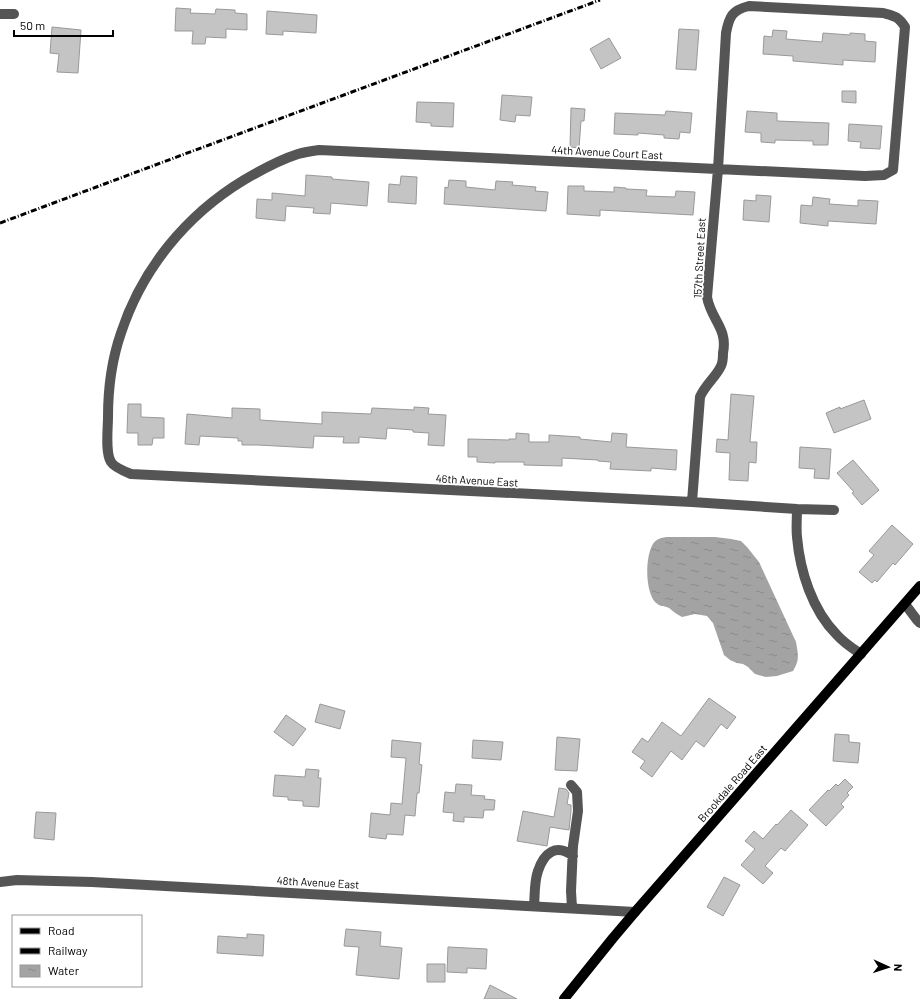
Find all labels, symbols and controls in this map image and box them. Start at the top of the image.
scale bar [14,12,113,38]
text: 50 m [20,18,45,32]
street label: 44th Avenue Court East [551,143,663,161]
street label: 157th Street East [690,217,708,299]
street label: 46th Avenue East [435,471,519,489]
street label: Brookdale Road East [695,742,769,824]
street label: 48th Avenue East [276,873,360,891]
legend [12,915,142,987]
text: Road [48,923,75,937]
text: Railway [48,943,88,957]
north arrow [868,947,908,987]
text: Water [48,963,80,977]
text: N [892,964,905,972]

